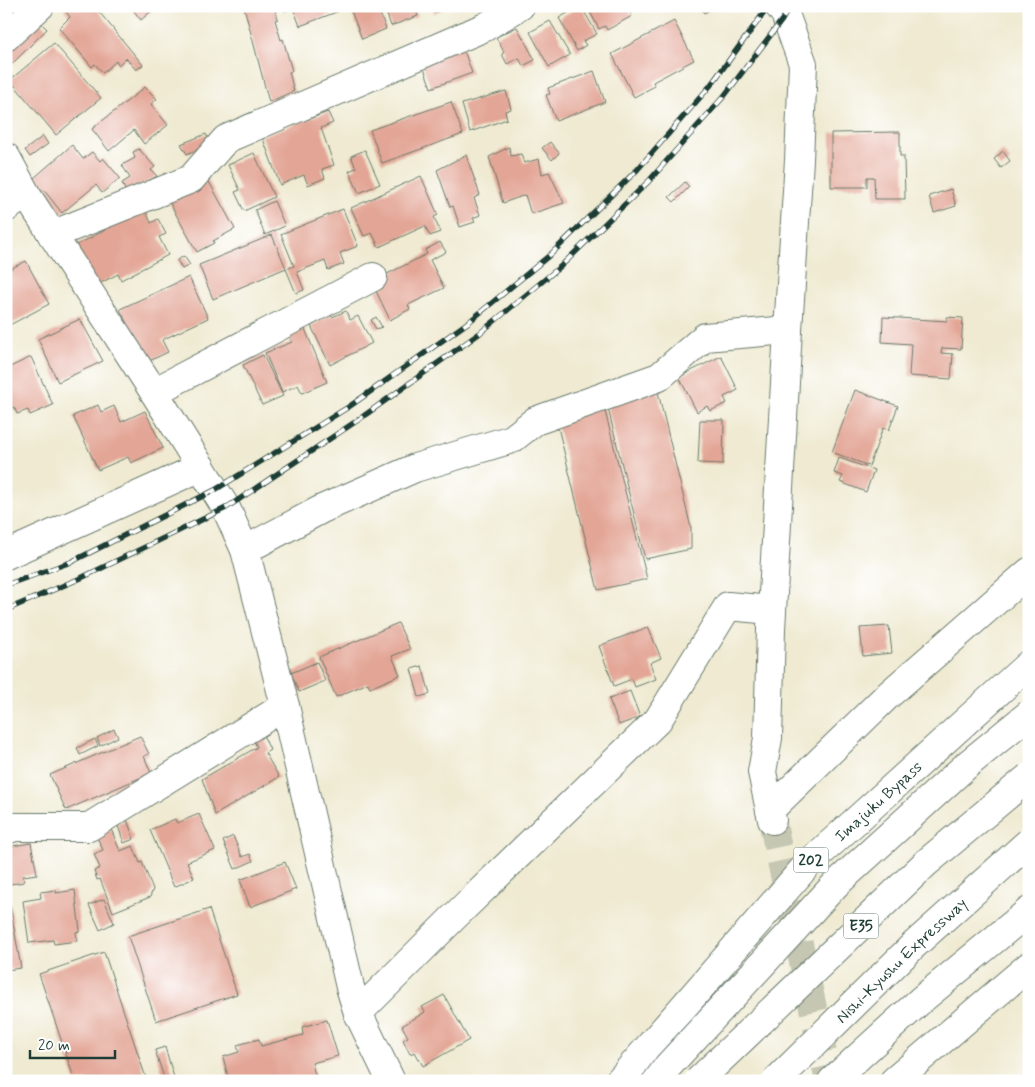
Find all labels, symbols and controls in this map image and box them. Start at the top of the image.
street label: Imajuku Bypass [831,757,927,847]
road number: 202 [794,848,828,872]
street label: Nishi-Kyushu Expressway [832,894,972,1028]
road number: E35 [844,914,878,938]
scale bar [30,1027,115,1059]
text: 20 m [38,1036,70,1056]

